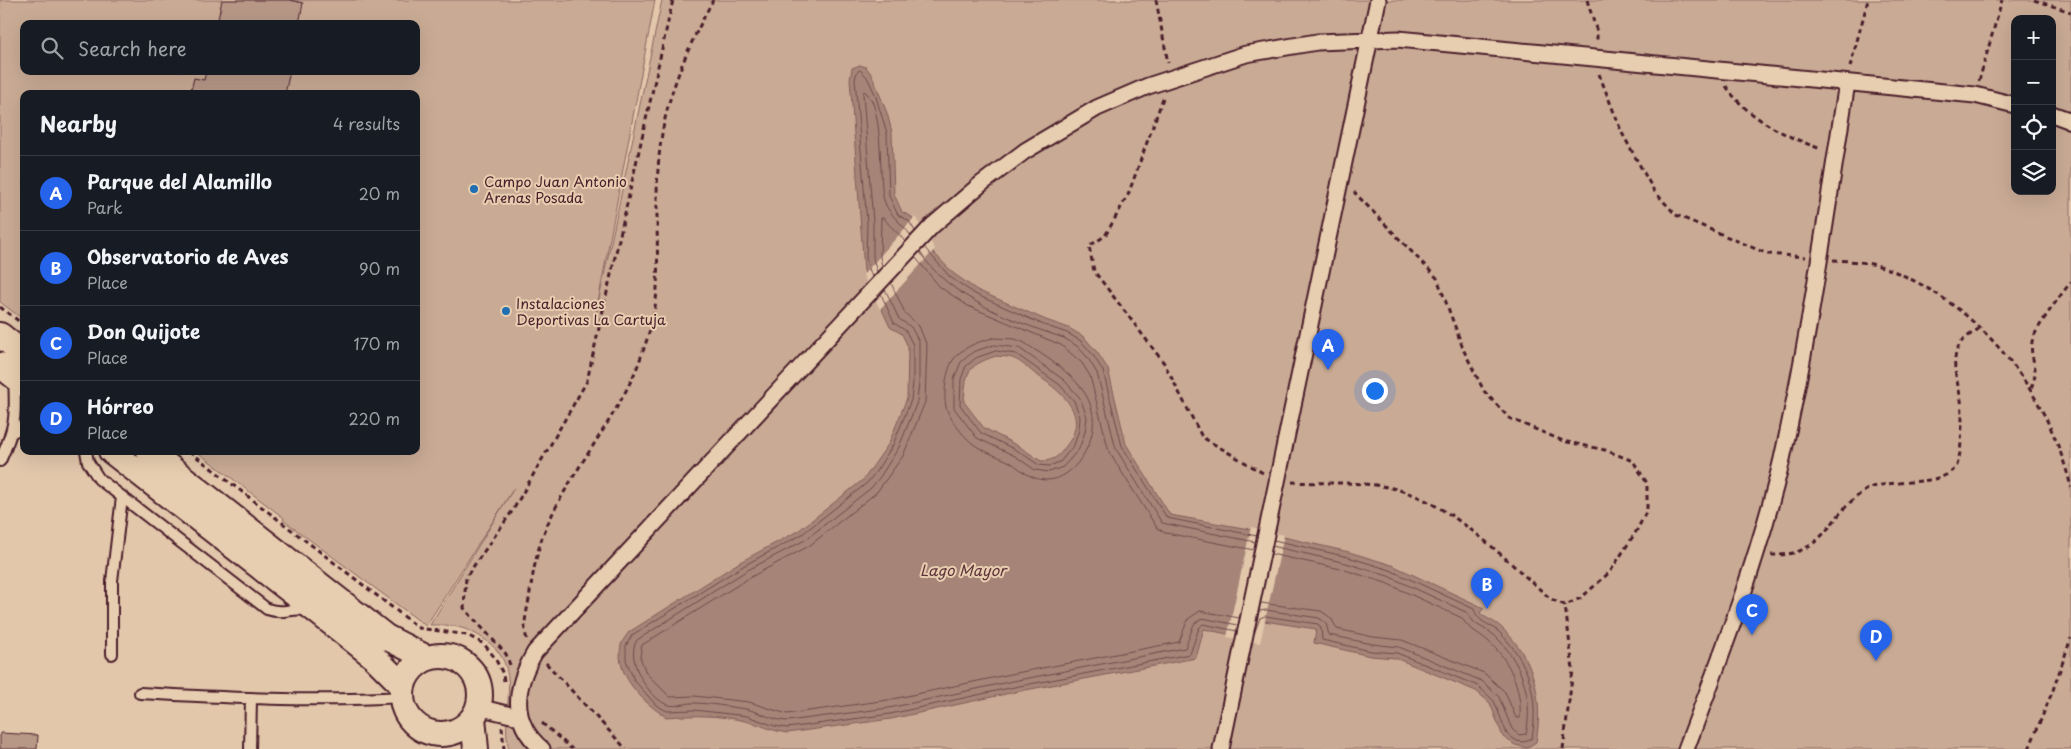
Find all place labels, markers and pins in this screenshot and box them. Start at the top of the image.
place label: Campo Juan Antonio Arenas Posada [484,171,627,208]
marker: Campo Juan Antonio Arenas Posada [468,183,480,195]
place label: Instalaciones Deportivas La Cartuja [516,293,666,330]
marker: Instalaciones Deportivas La Cartuja [500,305,512,317]
pin: A [1312,329,1344,370]
pin: B [1471,568,1503,609]
pin: C [1736,594,1768,635]
pin: D [1860,620,1892,661]

